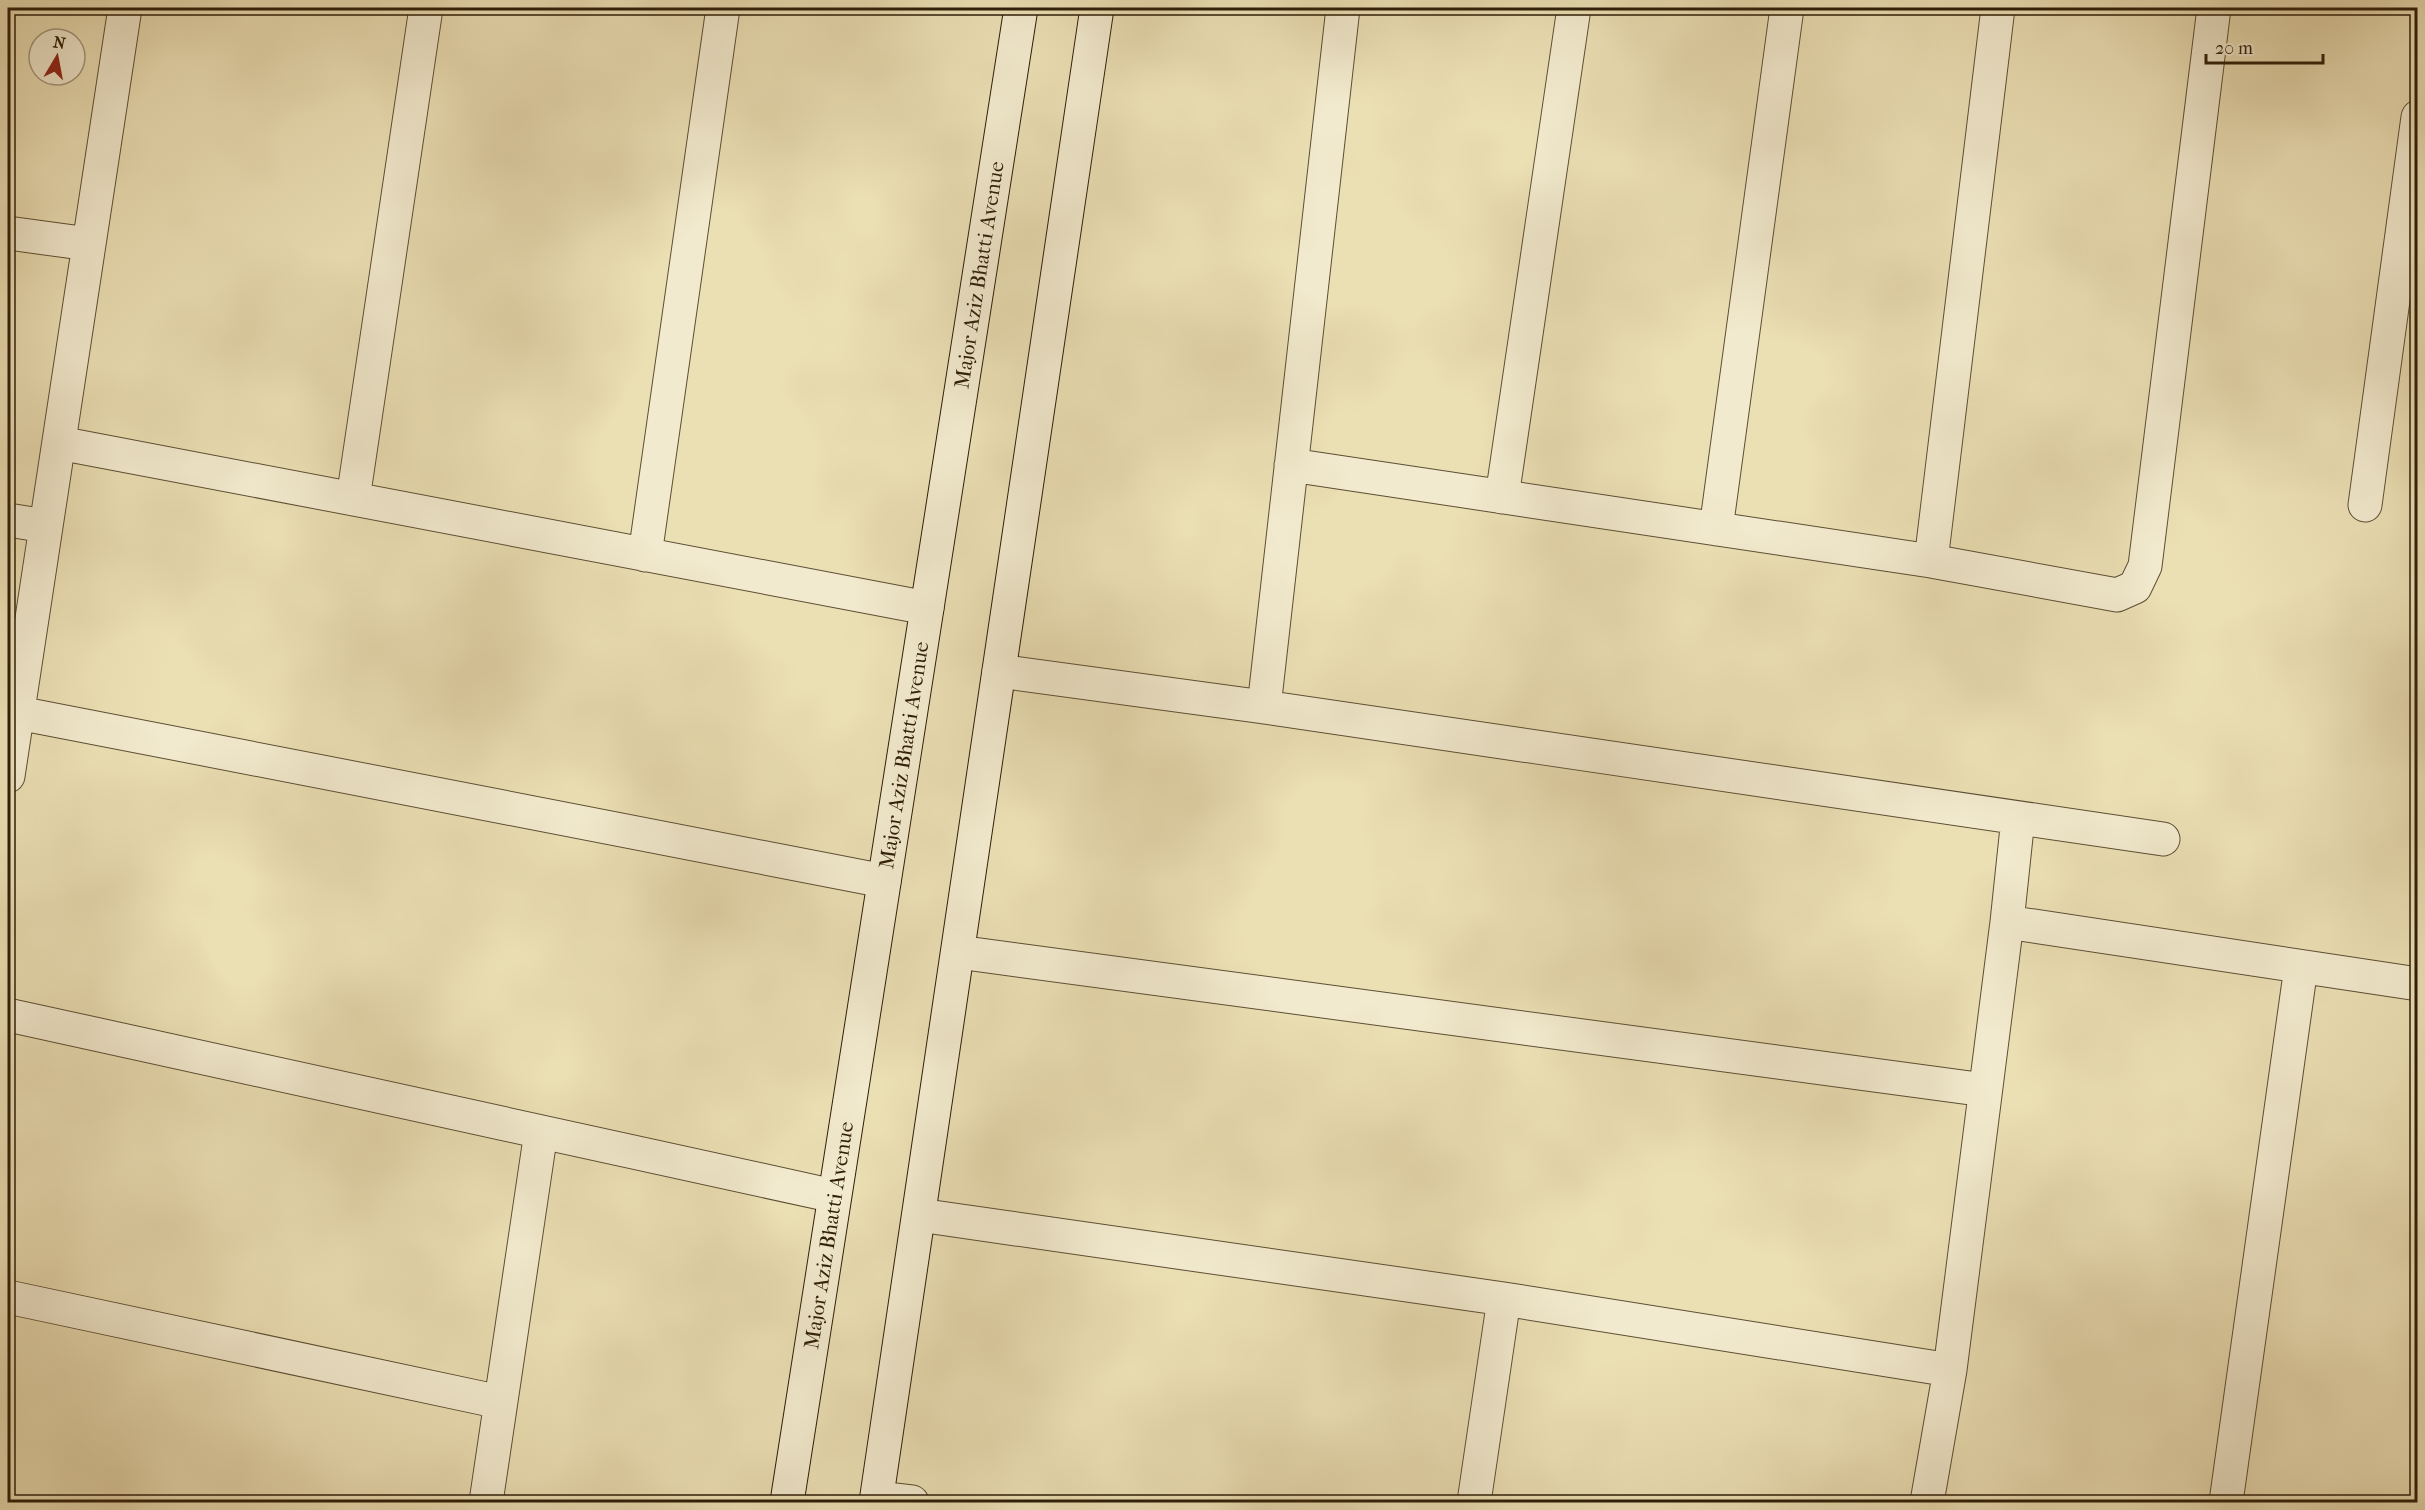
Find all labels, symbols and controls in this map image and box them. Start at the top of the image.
north arrow [27,27,87,87]
scale bar [2206,27,2323,65]
text: N [52,32,68,53]
text: 20 m [2215,38,2253,59]
street label: Major Aziz Bhatti Avenue [950,160,1009,390]
street label: Major Aziz Bhatti Avenue [874,640,934,871]
street label: Major Aziz Bhatti Avenue [799,1120,858,1351]

